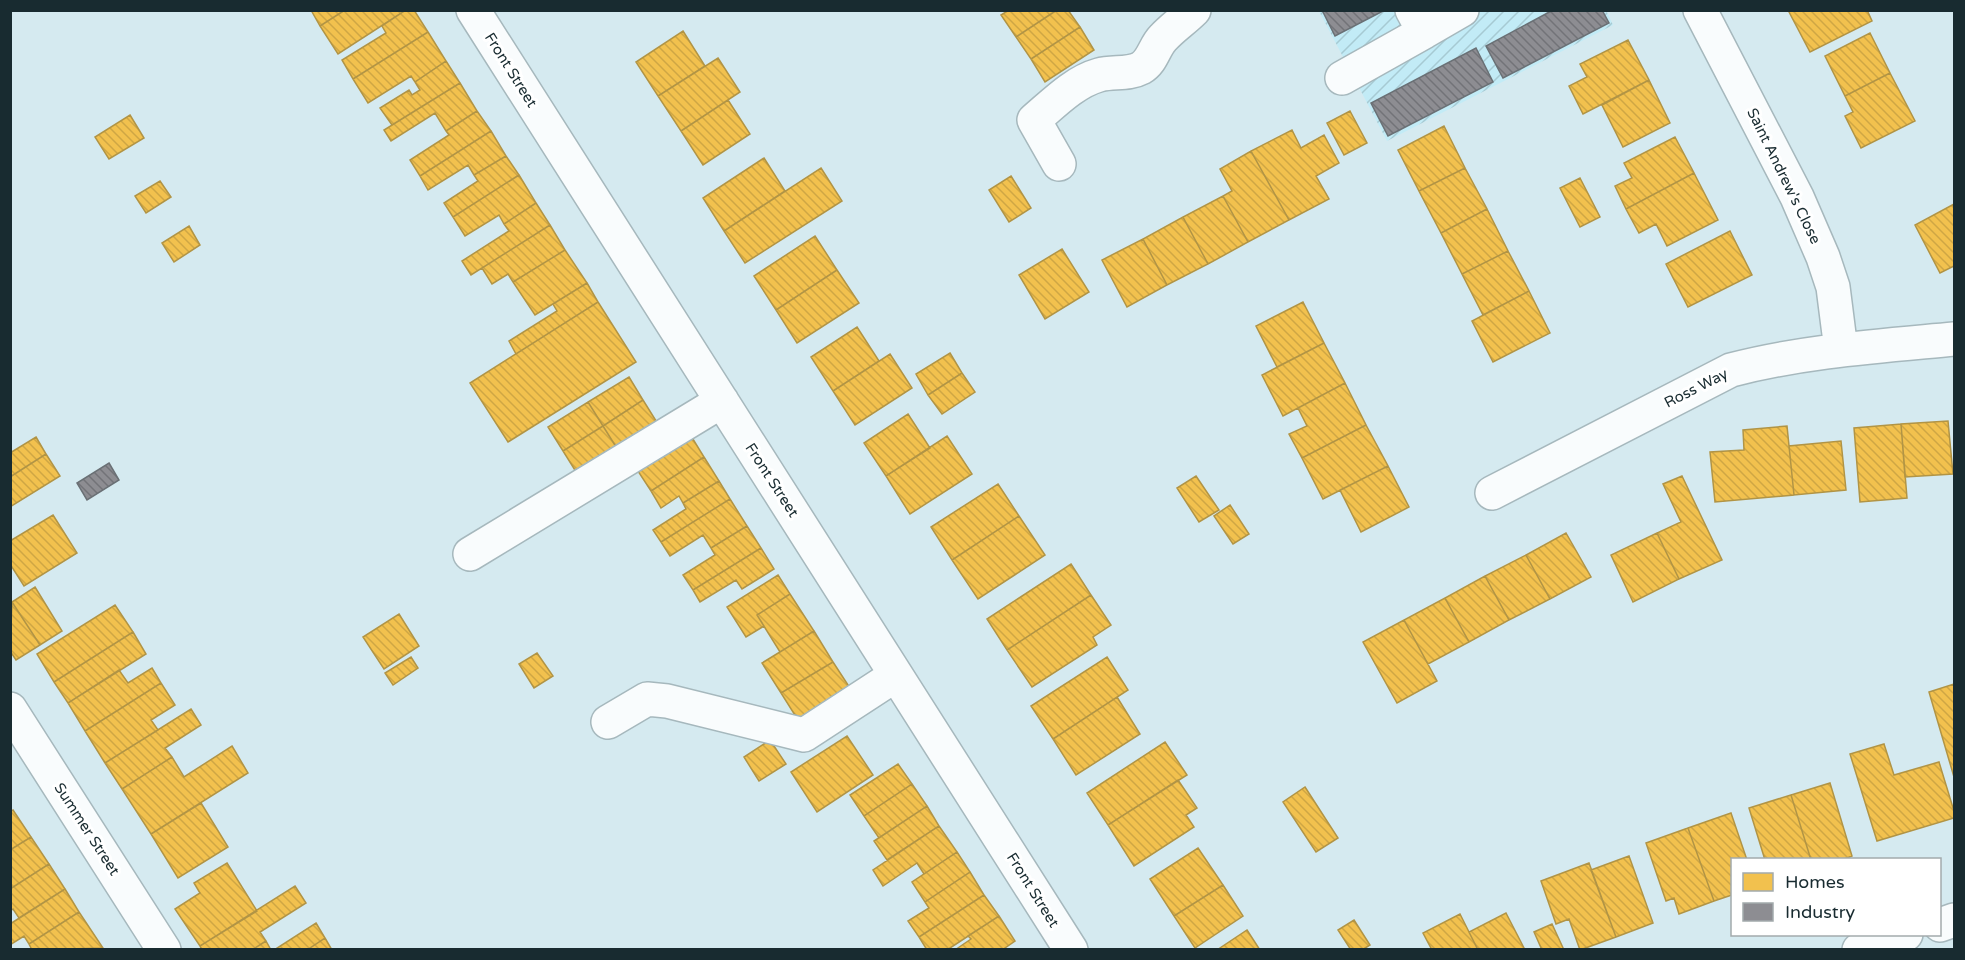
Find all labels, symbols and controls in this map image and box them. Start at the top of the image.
street label: Front Street [481,29,541,111]
street label: Saint Andrew's Close [1743,105,1825,247]
street label: Ross Way [1661,364,1731,412]
street label: Front Street [741,440,803,521]
street label: Summer Street [50,779,124,879]
street label: Front Street [1003,849,1063,931]
legend [1731,858,1941,936]
text: Homes [1785,871,1845,893]
text: Industry [1785,901,1856,923]

